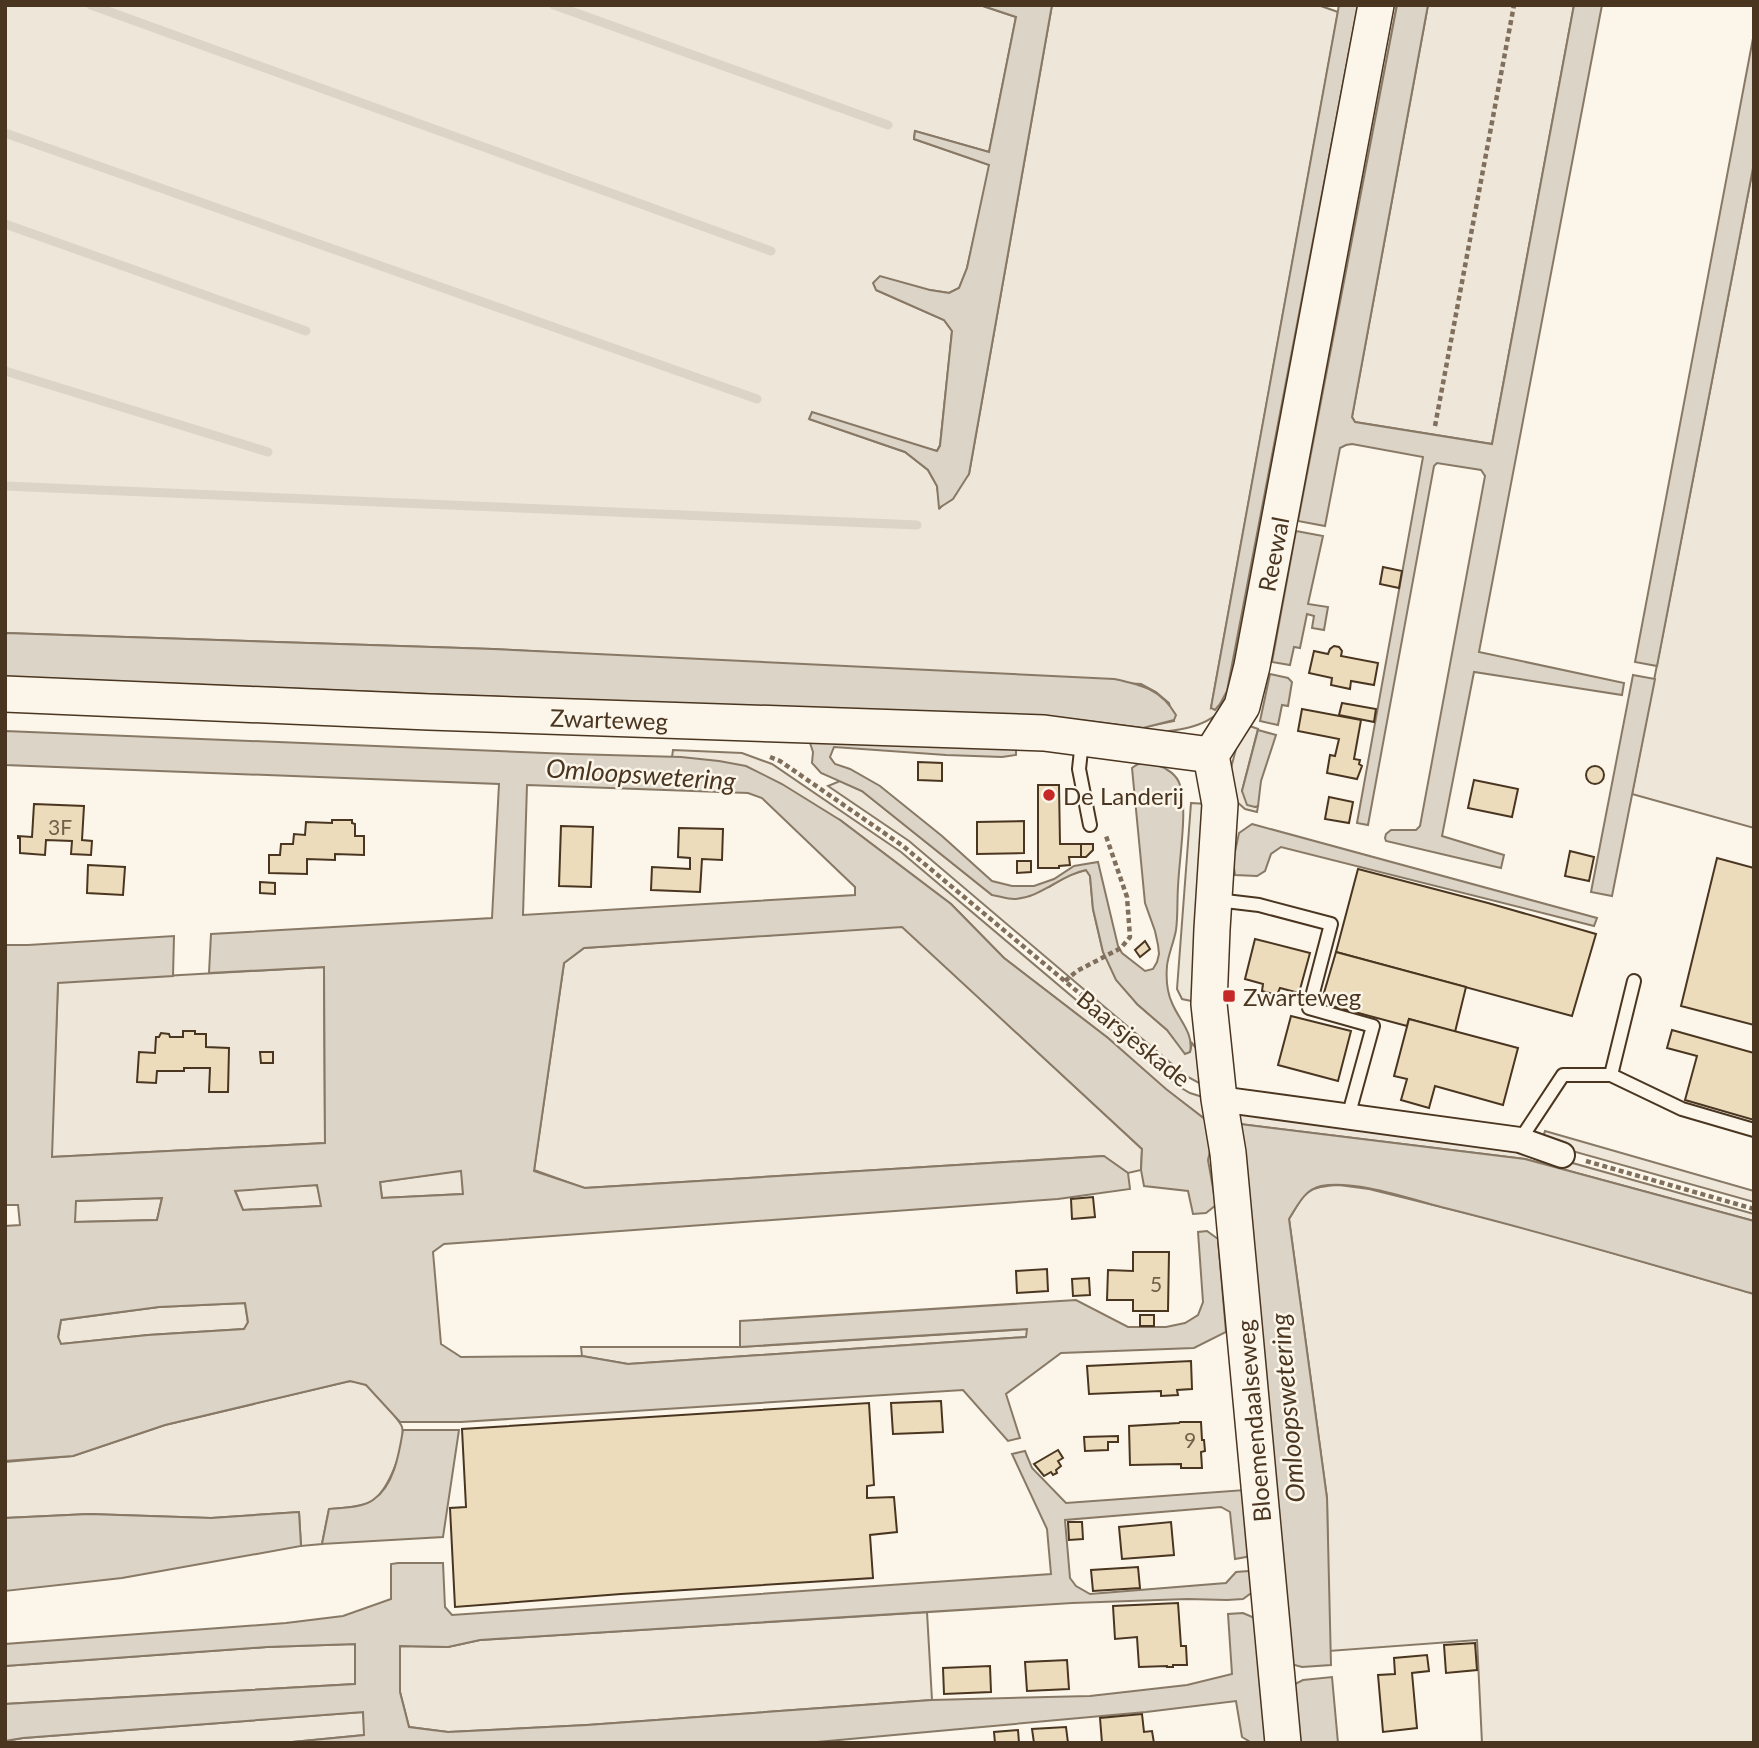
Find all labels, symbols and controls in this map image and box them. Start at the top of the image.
street label: Reewal [1252,514,1294,594]
street label: Zwarteweg [549,702,669,736]
water label: Omloopswetering [545,751,737,797]
place label: De Landerij [1063,781,1184,810]
marker: De Landerij [1041,787,1057,803]
house number: 3F [48,814,72,839]
place label: Zwarteweg [1243,982,1361,1011]
street label: Baarsjeskade [1072,984,1196,1092]
marker: Zwarteweg [1221,988,1237,1004]
house number: 5 [1150,1271,1162,1296]
water label: Omloopswetering [1263,1311,1311,1504]
street label: Bloemendaalseweg [1230,1319,1276,1523]
house number: 9 [1184,1427,1196,1452]

